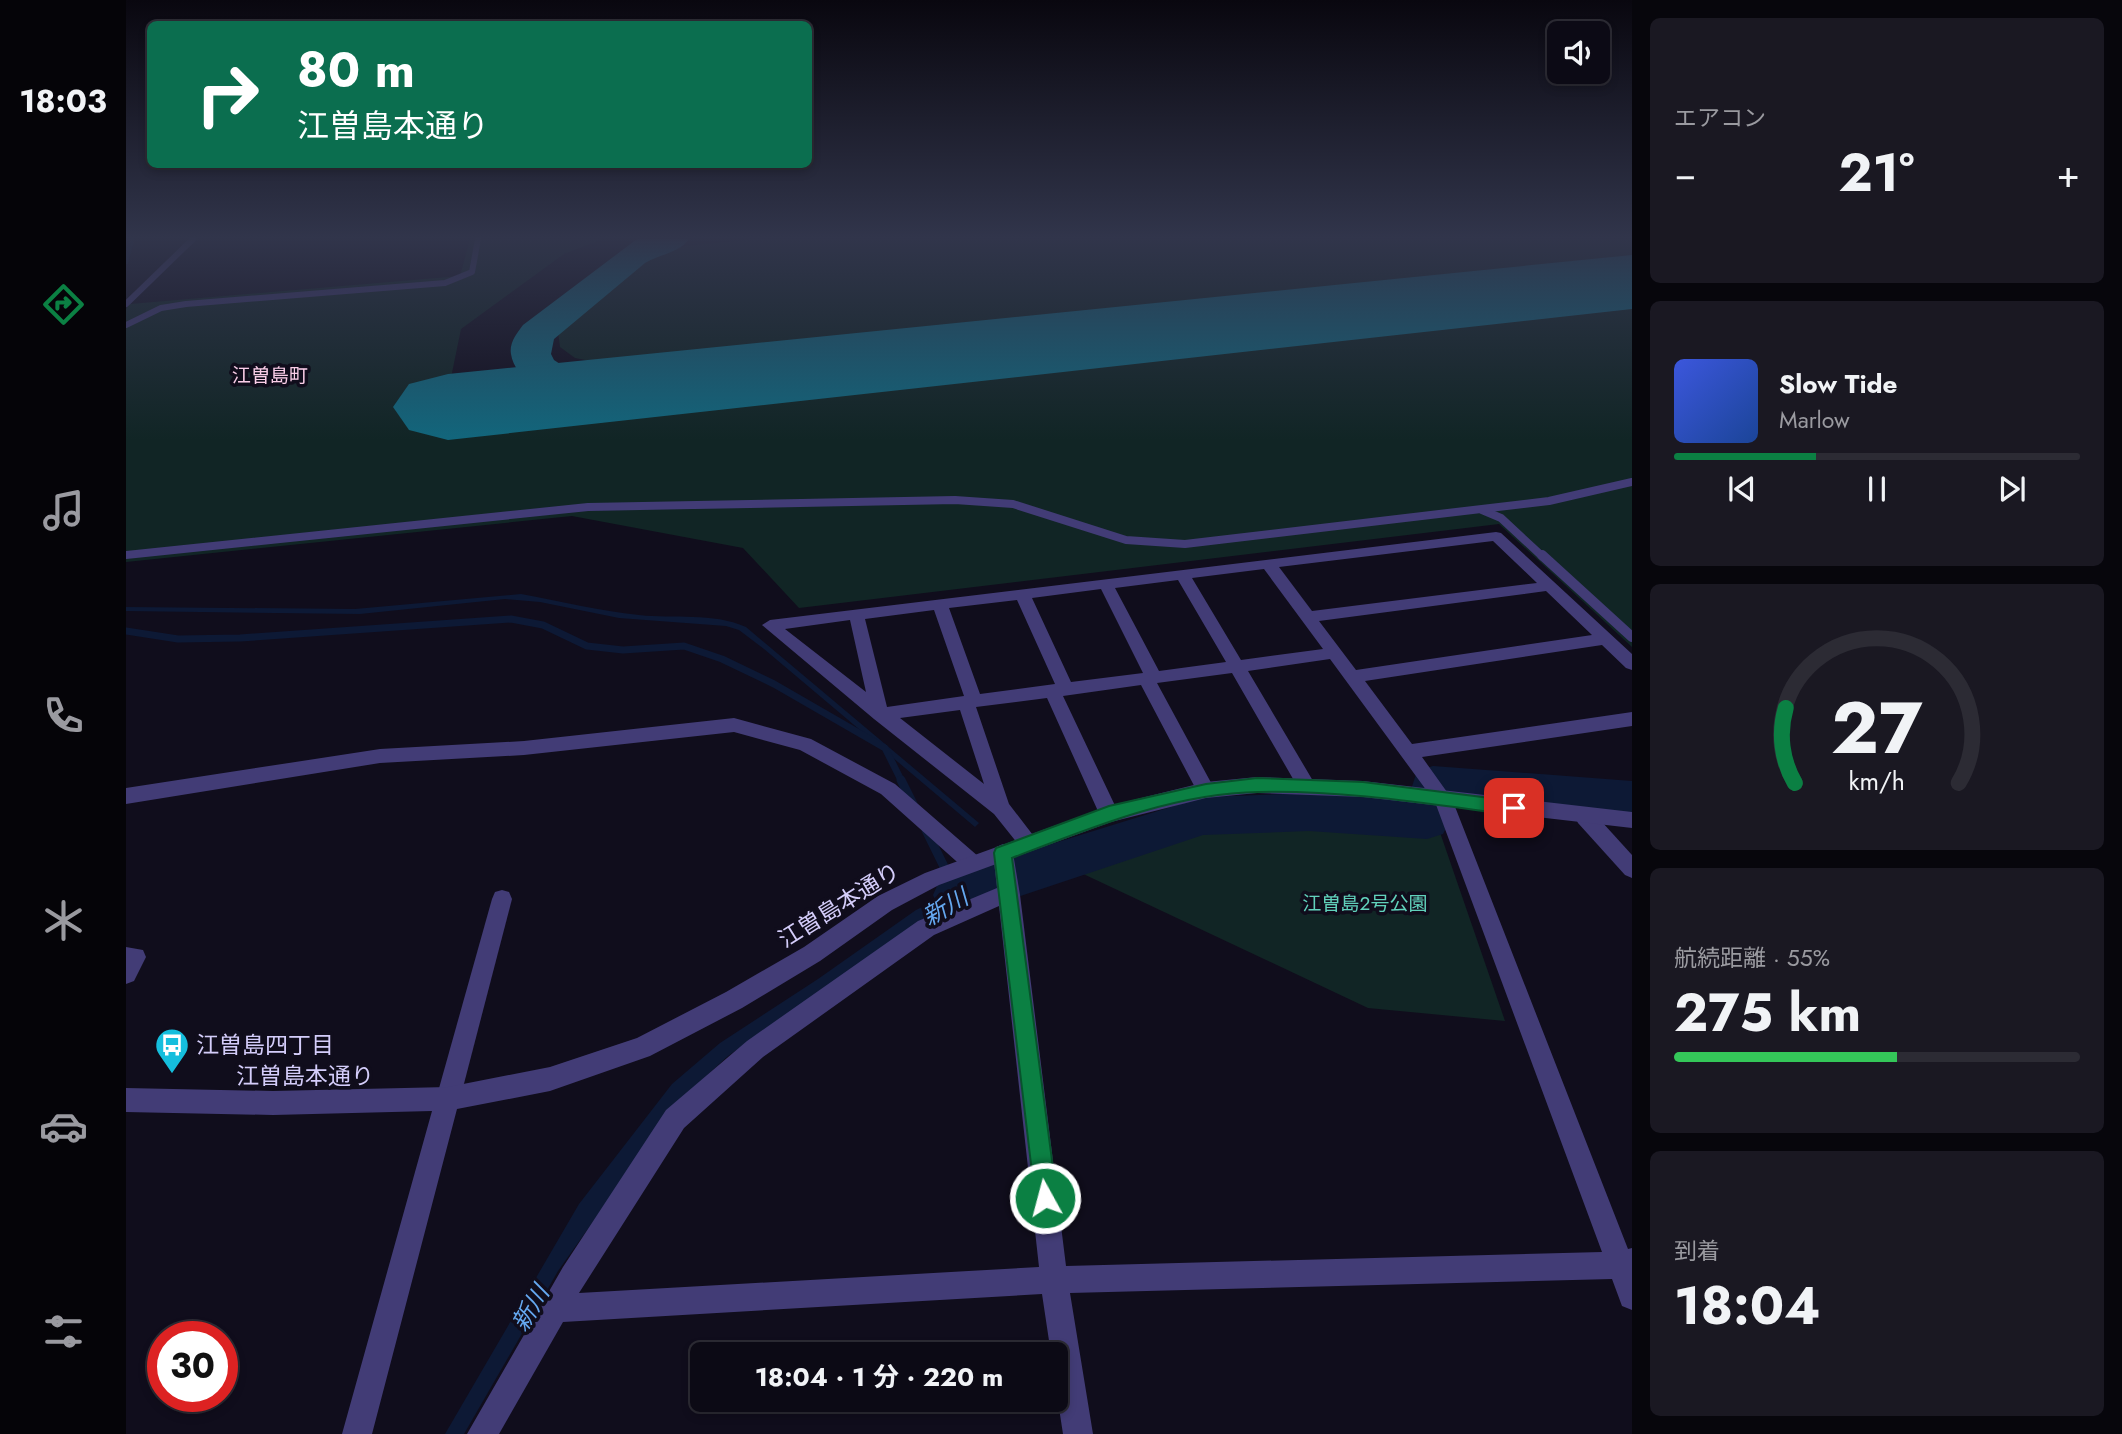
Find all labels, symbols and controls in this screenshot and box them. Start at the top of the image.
map controls [1547,21,1610,84]
button: sound [1547,21,1610,84]
text: 80 m [297,35,415,105]
icon: right [182,49,273,140]
text: 18:03 [19,78,107,124]
text: エアコン [1674,101,1766,135]
text: 江曽島本通り [297,103,489,149]
text: 21° [1839,135,1915,211]
text: − [1674,146,1696,201]
text: + [2057,146,2080,201]
icon: directions [39,280,88,329]
district label: 江曽島町 [232,362,308,389]
text: Slow Tide [1779,365,1898,403]
text: Marlow [1779,403,1850,437]
icon: previous [1723,470,1761,508]
icon: pause [1858,470,1896,508]
icon: next [1993,470,2031,508]
icon: music [39,486,88,535]
text: 27 [1831,675,1923,780]
icon: phone [39,691,88,740]
text: km/h [1849,763,1905,799]
pin [1484,778,1544,838]
icon: arrive [1495,789,1533,827]
street label: 江曽島本通り [771,854,907,956]
water label: 新川 [915,878,977,934]
park label: 江曽島2号公園 [1303,890,1427,917]
icon: climate [39,896,88,945]
text: 航続距離 · 55% [1674,941,1830,975]
text: 275 km [1674,975,1861,1051]
bus stop icon: 江曽島四丁目 [153,1026,191,1075]
place label: 江曽島四丁目 [196,1028,334,1062]
street label: 江曽島本通り [236,1059,374,1093]
icon: car [39,1102,88,1151]
position arrow [1008,1161,1082,1235]
text: 到着 [1674,1234,1720,1268]
text: 18:04 [1674,1268,1821,1344]
water label: 新川 [503,1276,559,1338]
icon: filters [39,1307,88,1356]
speed limit sign: 30 [147,1321,238,1412]
text: 18:04 · 1 分 · 220 m [755,1358,1003,1396]

